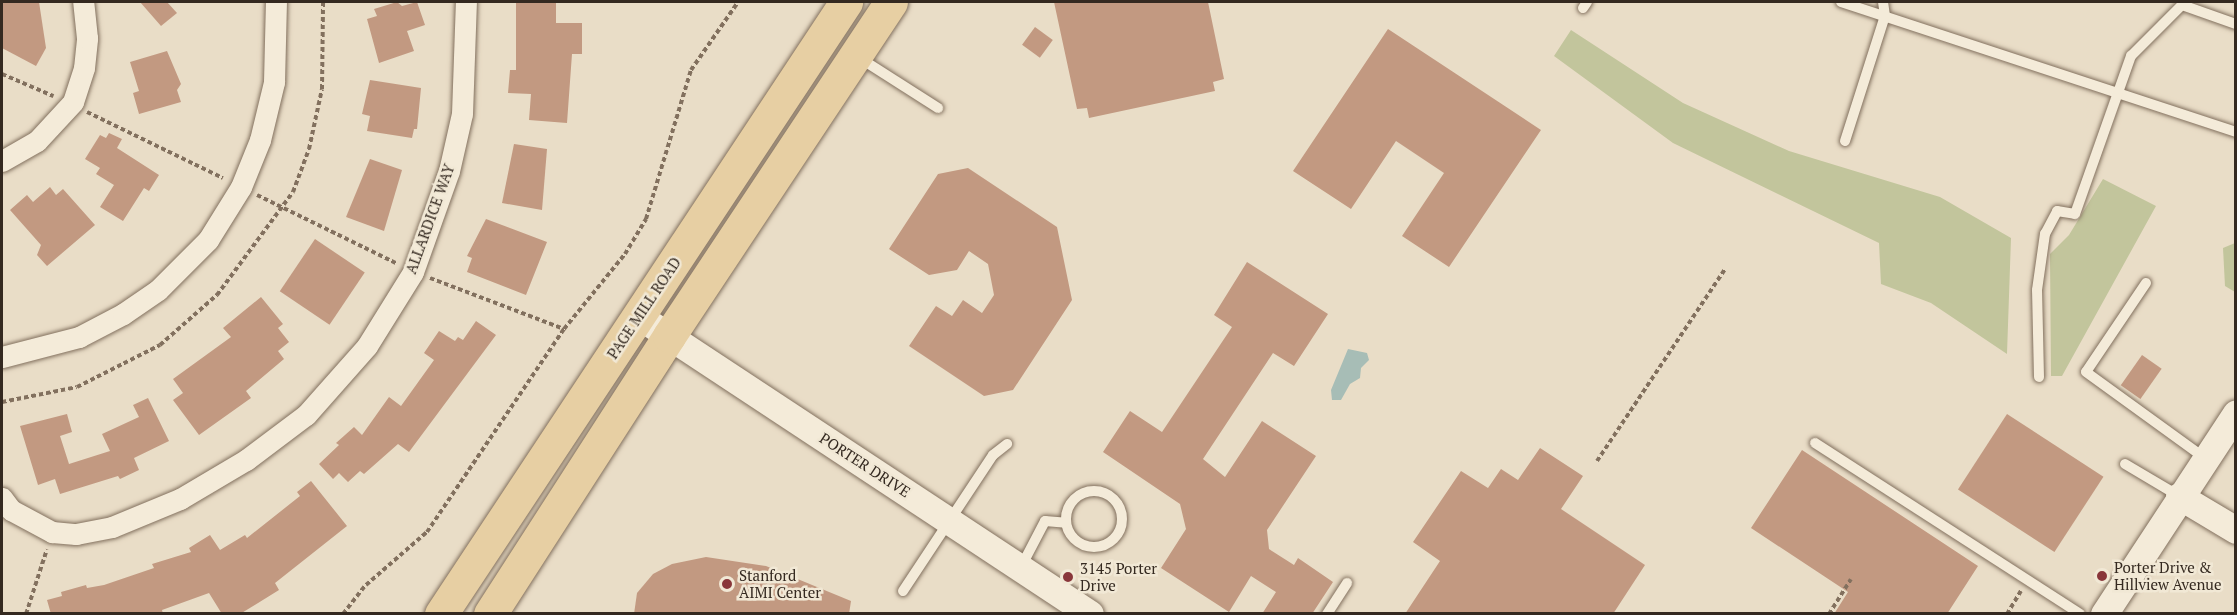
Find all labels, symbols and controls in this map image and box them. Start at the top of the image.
street label: ALLARDICE WAY [402,162,458,276]
street label: PAGE MILL ROAD [603,254,685,362]
street label: PORTER DRIVE [816,429,914,501]
place label: Porter Drive & Hillview Avenue [2114,558,2222,593]
place label: 3145 Porter Drive [1080,559,1157,594]
place label: Stanford AIMI Center [739,566,821,601]
marker: Porter Drive & Hillview Avenue [2095,569,2109,583]
marker: 3145 Porter Drive [1061,570,1075,584]
marker: Stanford AIMI Center [720,577,734,591]

